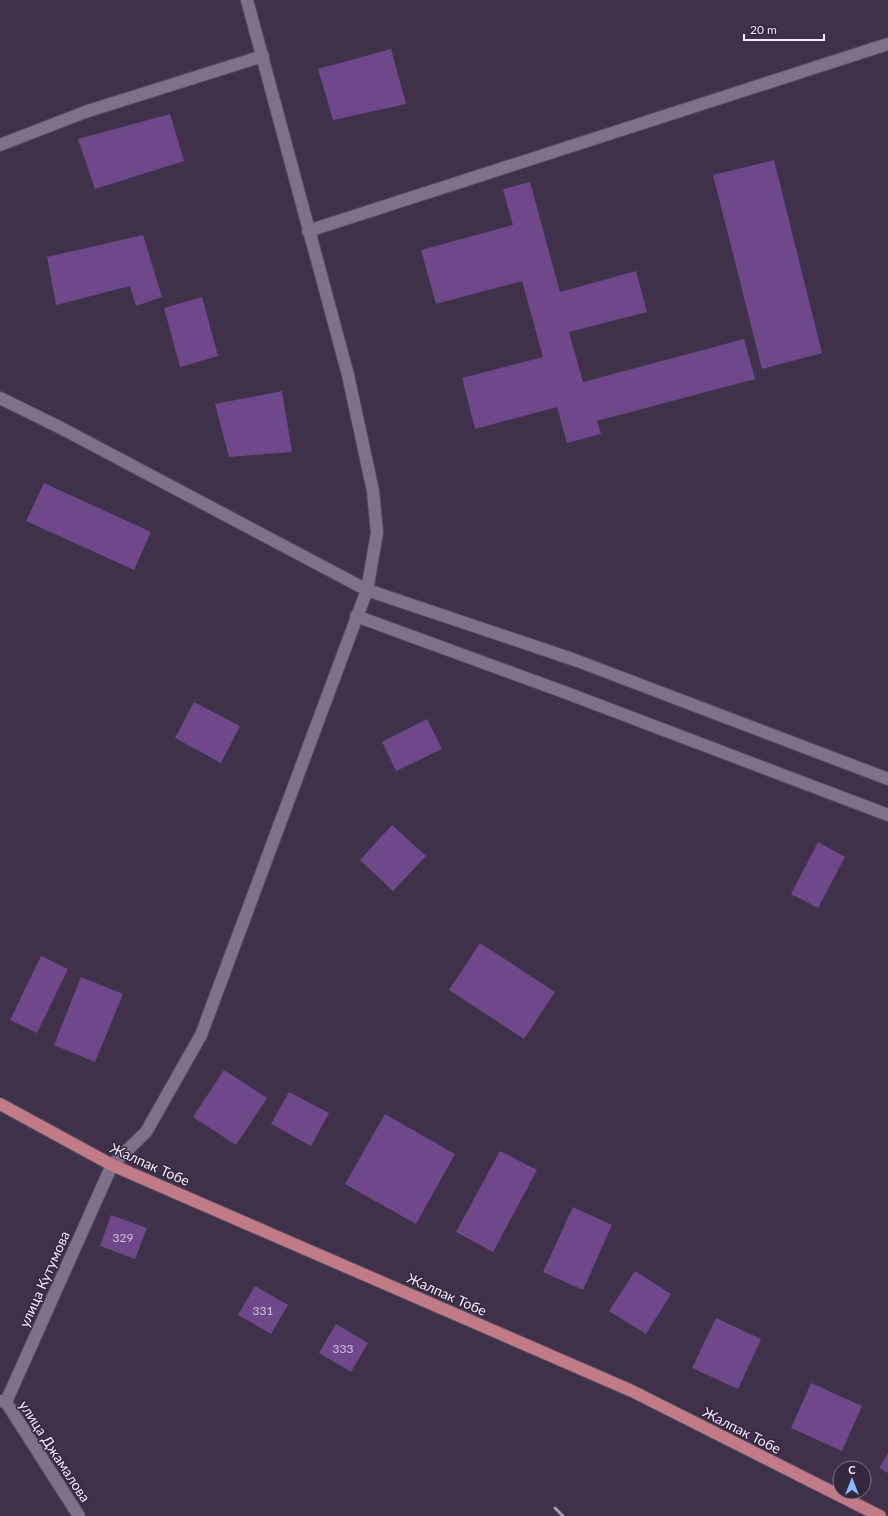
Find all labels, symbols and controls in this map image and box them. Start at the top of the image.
scale bar [744,16,824,42]
text: 20 m [750,22,777,37]
street label: Жалпак Тобе [108,1139,192,1189]
street label: улица Кутумова [15,1228,73,1330]
house number: 329 [113,1230,133,1245]
street label: Жалпак Тобе [405,1269,489,1319]
house number: 331 [253,1303,273,1318]
house number: 333 [333,1341,353,1356]
street label: улица Джамалова [16,1397,94,1505]
street label: Жалпак Тобе [700,1403,784,1457]
north arrow [832,1460,872,1500]
text: С [848,1463,856,1476]

